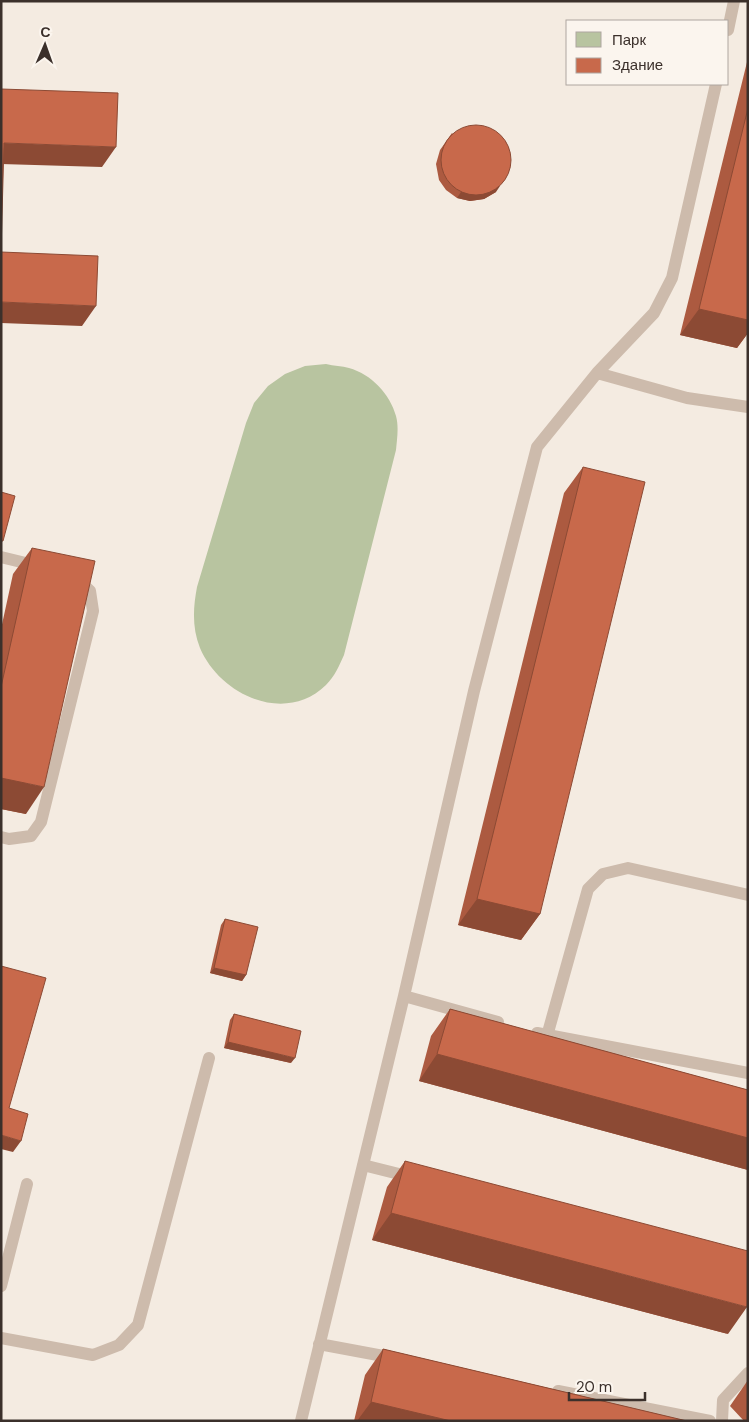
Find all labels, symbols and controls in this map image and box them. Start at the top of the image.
north arrow [20,20,70,70]
legend [566,20,729,85]
text: С [40,23,51,41]
text: Парк [612,30,646,50]
text: Здание [612,55,663,75]
scale bar [569,1370,645,1402]
text: 20 m [576,1377,612,1397]

